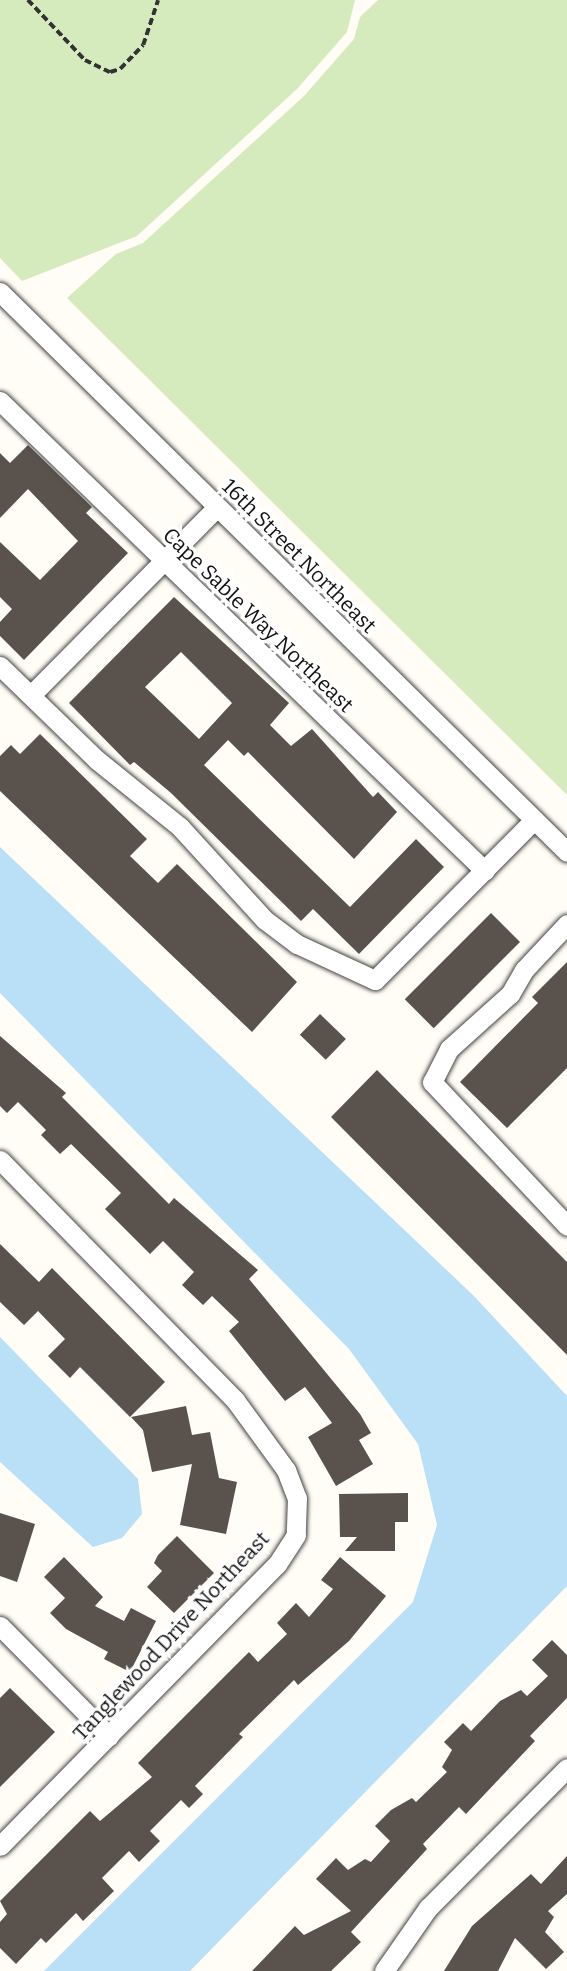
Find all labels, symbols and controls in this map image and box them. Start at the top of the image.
street label: 16th Street Northeast [217,474,381,638]
street label: Cape Sable Way Northeast [158,522,358,718]
street label: Tanglewood Drive Northeast [68,1526,274,1746]

